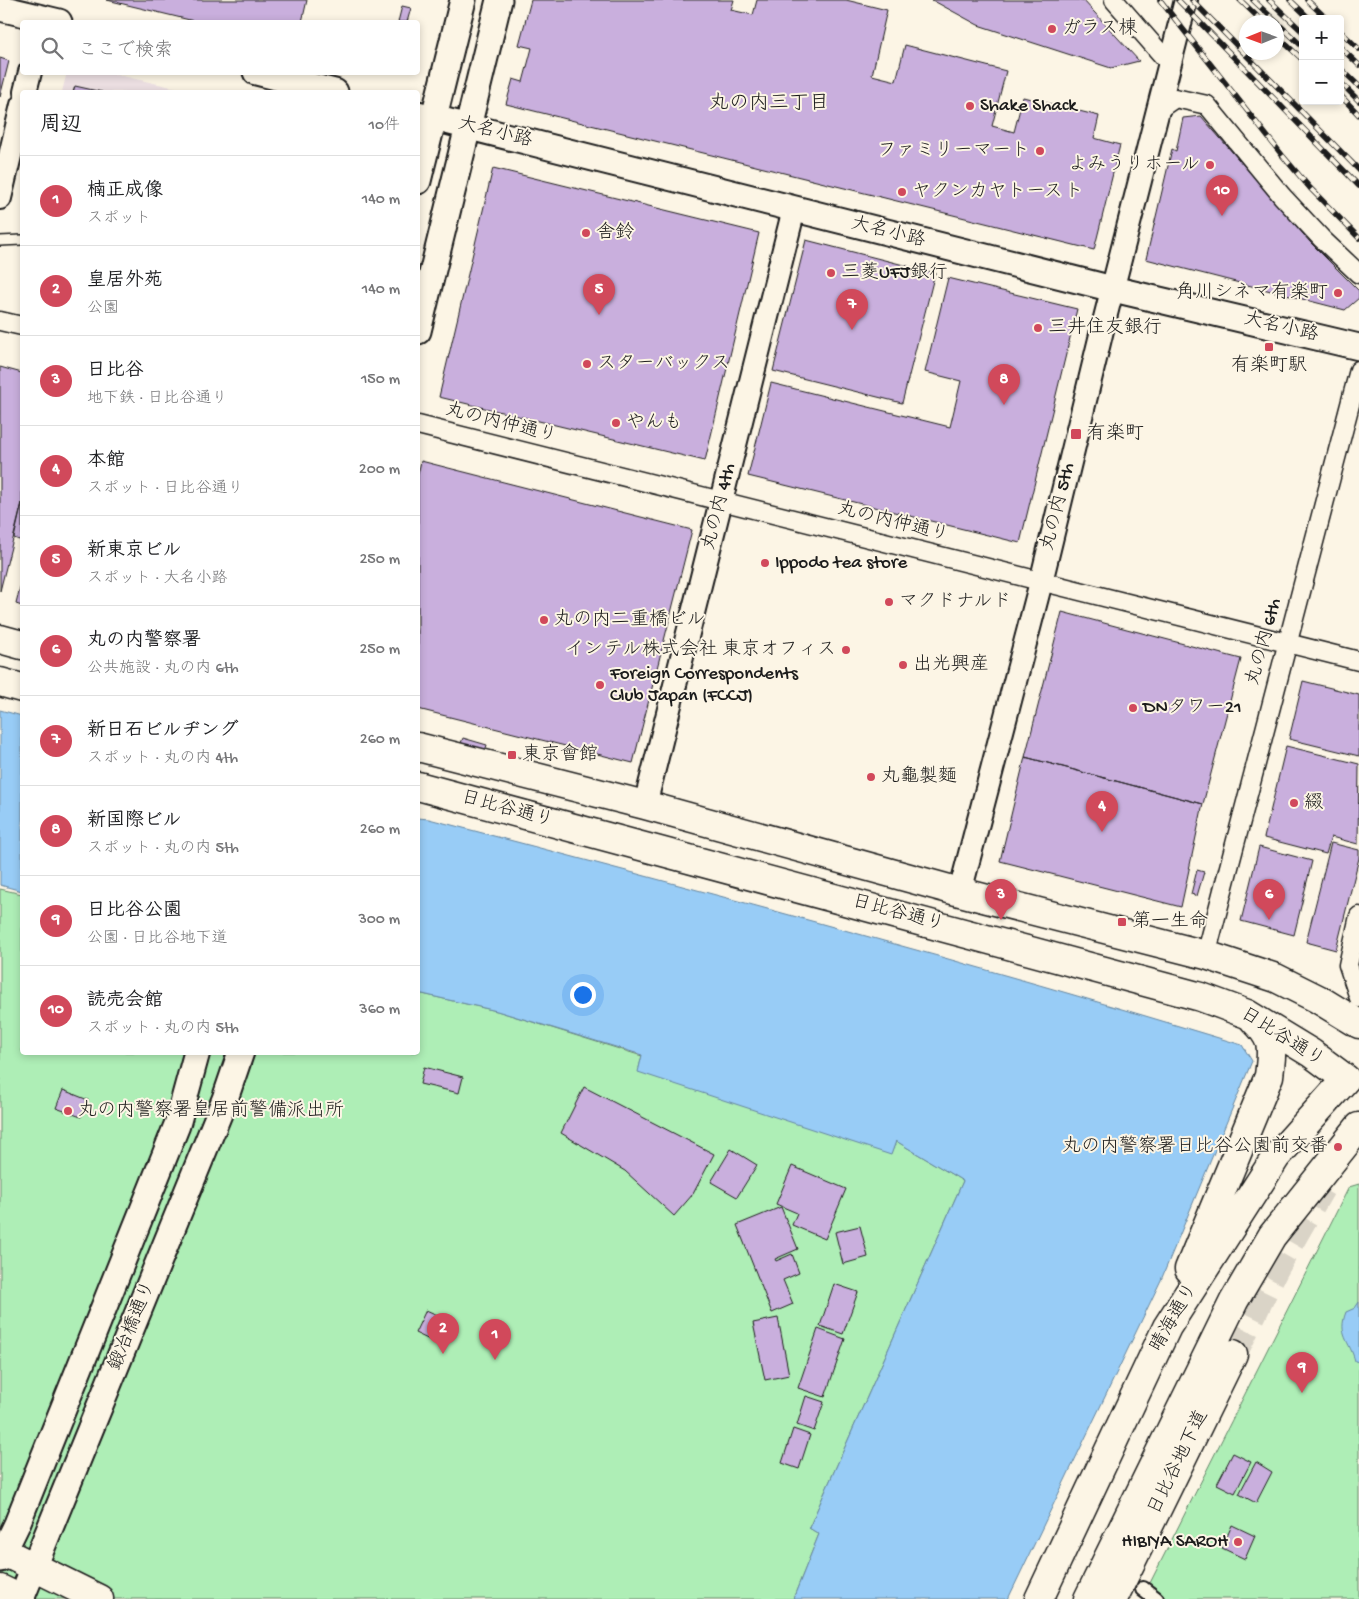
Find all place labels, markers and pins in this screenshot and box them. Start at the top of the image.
place label: ガラス棟 [1062,17,1137,41]
marker: ガラス棟 [1046,23,1058,35]
place label: Shake Shack [980,95,1078,118]
marker: Shake Shack [964,100,976,112]
place label: ファミリーマート [878,140,1030,163]
marker: ファミリーマート [1034,145,1046,157]
place label: よみうりホール [1068,154,1200,177]
marker: よみうりホール [1204,159,1216,171]
pin: 10 [1206,175,1238,216]
place label: ヤクンカヤトースト [912,181,1083,204]
marker: ヤクンカヤトースト [896,186,908,198]
place label: 舎鈴 [596,221,634,245]
marker: 舎鈴 [580,227,592,239]
place label: 三菱UFJ銀行 [841,261,948,285]
marker: 三菱UFJ銀行 [825,267,837,279]
pin: 5 [583,274,615,315]
place label: 角川シネマ有楽町 [1176,281,1328,305]
marker: 角川シネマ有楽町 [1332,287,1344,299]
pin: 7 [836,289,868,330]
place label: 三井住友銀行 [1048,316,1162,340]
marker: 三井住友銀行 [1032,322,1044,334]
marker: 有楽町駅 [1263,341,1275,353]
place label: スターバックス [597,353,730,376]
place label: 有楽町駅 [1231,354,1307,378]
marker: スターバックス [581,358,593,370]
pin: 8 [988,364,1020,405]
place label: やんも [626,412,683,435]
marker: やんも [610,417,622,429]
place label: 有楽町 [1087,422,1144,446]
marker: 有楽町 [1069,427,1083,441]
place label: Ippodo tea store [775,552,908,575]
marker: Ippodo tea store [759,557,771,569]
place label: マクドナルド [899,591,1011,614]
marker: マクドナルド [883,596,895,608]
place label: 丸の内二重橋ビル [554,609,706,632]
marker: 丸の内二重橋ビル [538,614,550,626]
place label: インテル株式会社 東京オフィス [565,638,836,662]
marker: インテル株式会社 東京オフィス [840,644,852,656]
place label: 出光興産 [913,653,989,677]
marker: 出光興産 [897,659,909,671]
place label: Foreign Correspondents Club Japan (FCCJ) [609,663,799,708]
marker: Foreign Correspondents Club Japan (FCCJ) [594,679,606,691]
place label: DNタワー21 [1141,697,1242,720]
marker: DNタワー21 [1127,702,1139,714]
place label: 東京會館 [522,743,598,767]
marker: 東京會館 [506,749,518,761]
place label: 丸龜製麵 [881,765,957,789]
marker: 丸龜製麵 [865,771,877,783]
pin: 4 [1086,791,1118,832]
place label: 綴 [1304,792,1323,815]
marker: 綴 [1288,797,1300,809]
pin: 3 [985,879,1017,920]
pin: 6 [1253,879,1285,920]
place label: 第一生命 [1132,910,1208,934]
marker: 第一生命 [1116,916,1128,928]
place label: 丸の内警察署皇居前警備派出所 [78,1099,344,1123]
marker: 丸の内警察署皇居前警備派出所 [62,1105,74,1117]
place label: 丸の内警察署日比谷公園前交番 [1062,1135,1328,1159]
marker: 丸の内警察署日比谷公園前交番 [1332,1141,1344,1153]
pin: 2 [427,1313,459,1354]
pin: 1 [479,1319,511,1360]
pin: 9 [1286,1352,1318,1393]
place label: HIBIYA SAROH [1122,1531,1228,1554]
marker: HIBIYA SAROH [1232,1536,1244,1548]

